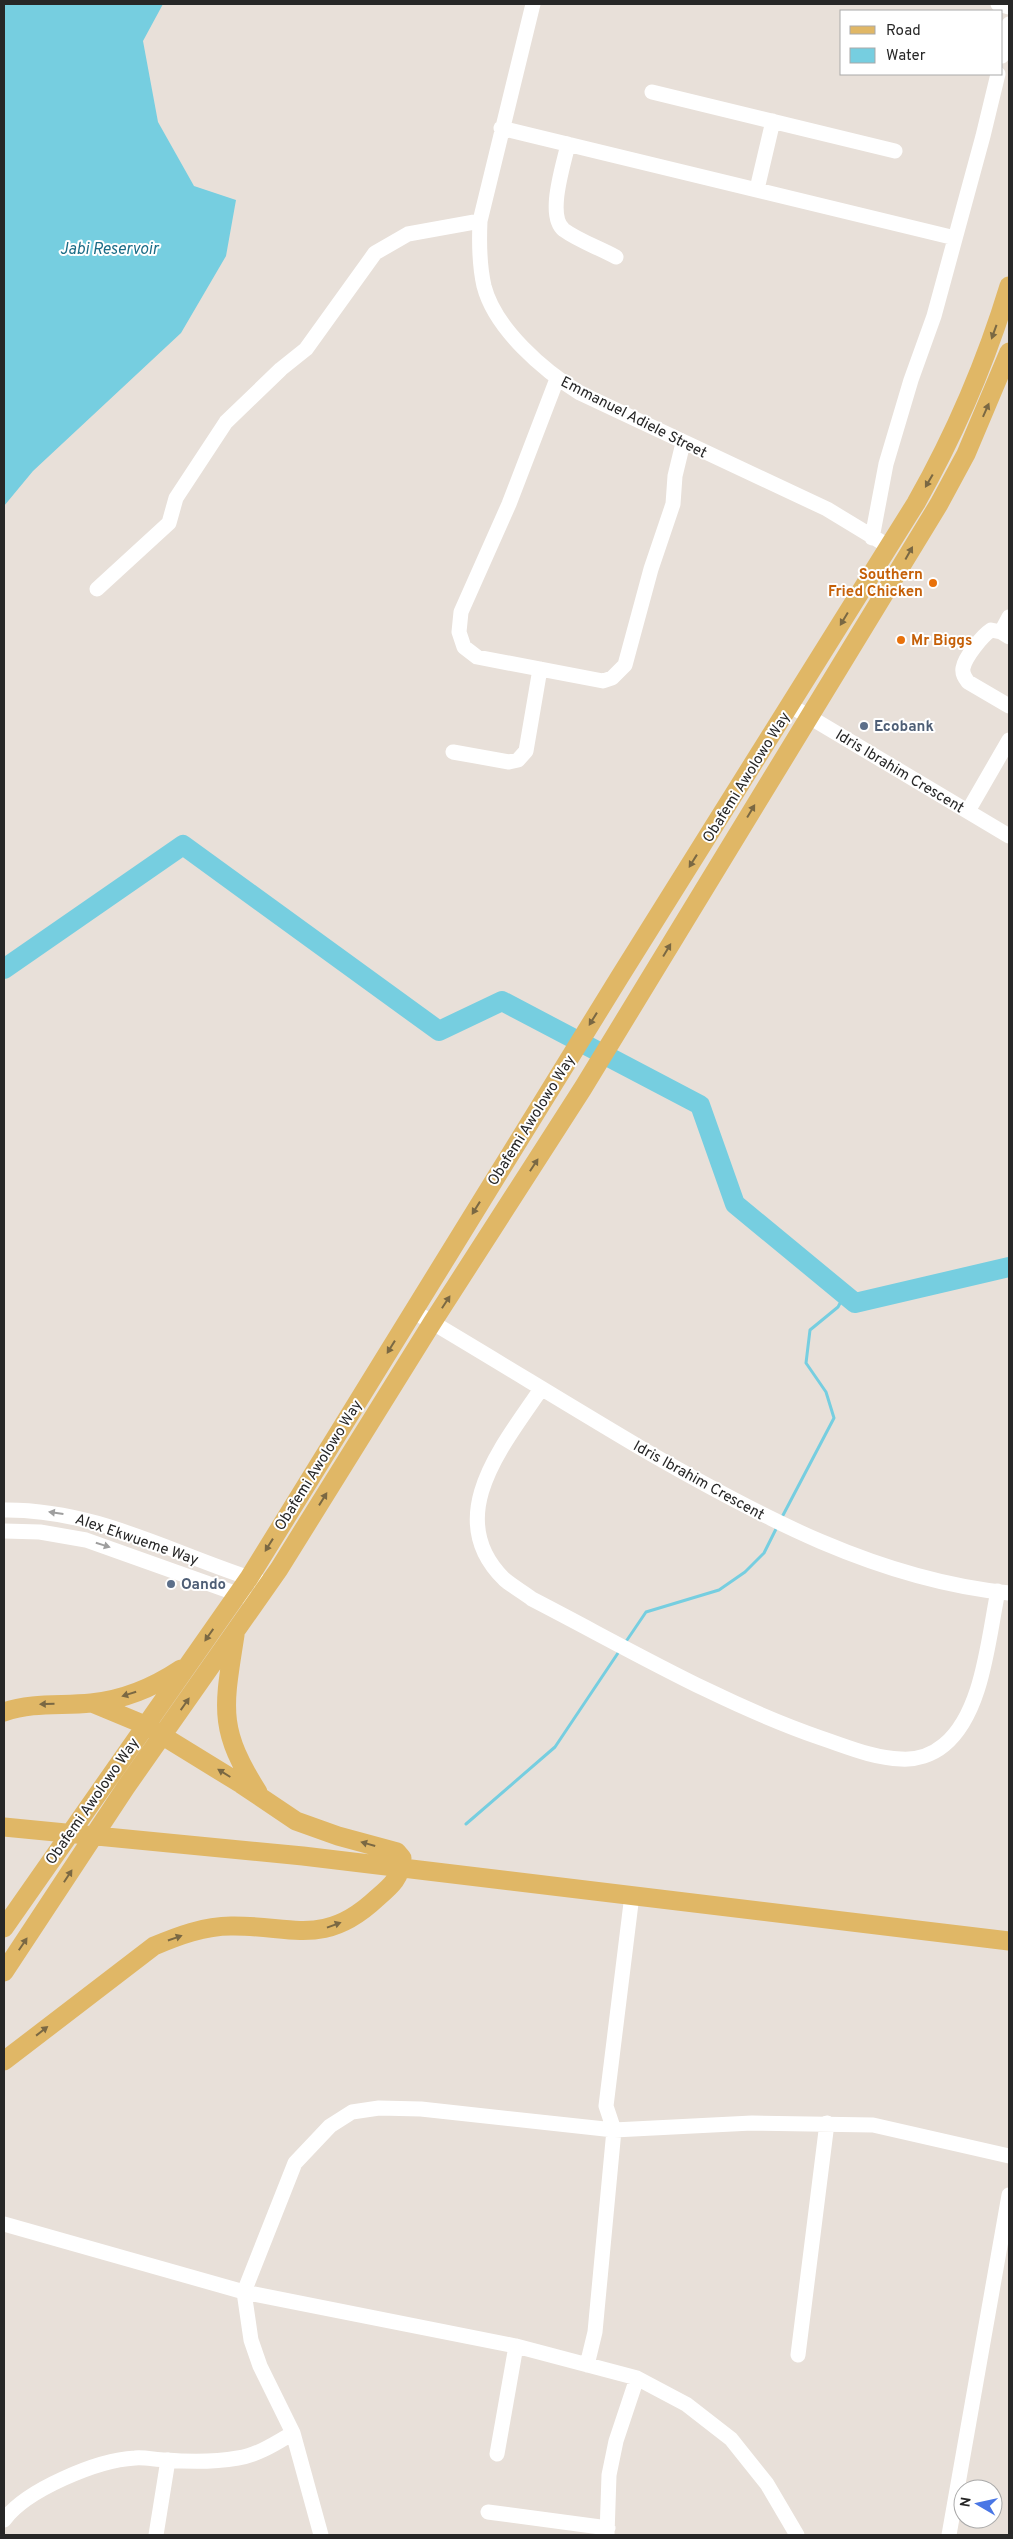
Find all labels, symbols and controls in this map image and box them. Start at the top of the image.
legend [840,10,1003,75]
text: Road [886,22,921,41]
text: Water [886,47,926,66]
water label: Jabi Reservoir [60,240,160,260]
one-way arrow [990,325,998,340]
street label: Emmanuel Adiele Street [557,373,710,463]
one-way arrow [982,403,990,417]
one-way arrow [924,474,933,487]
one-way arrow [905,546,914,559]
place label: Southern Fried Chicken [828,566,923,602]
marker: Southern Fried Chicken [927,577,939,589]
one-way arrow [840,613,849,626]
place label: Mr Biggs [911,632,972,651]
marker: Mr Biggs [895,634,907,646]
street label: Obafemi Awolowo Way [699,709,795,847]
place label: Ecobank [874,718,934,737]
marker: Ecobank [858,720,870,732]
street label: Idris Ibrahim Crescent [831,726,967,818]
one-way arrow [747,804,756,817]
one-way arrow [688,854,697,867]
one-way arrow [662,943,672,956]
one-way arrow [588,1013,598,1026]
street label: Obafemi Awolowo Way [484,1052,580,1190]
one-way arrow [529,1158,538,1172]
one-way arrow [472,1202,481,1215]
one-way arrow [441,1295,451,1308]
one-way arrow [387,1340,396,1353]
street label: Obafemi Awolowo Way [271,1397,367,1535]
street label: Idris Ibrahim Crescent [629,1437,767,1525]
one-way arrow [318,1492,327,1505]
one-way arrow [47,1509,63,1517]
street label: Alex Ekwueme Way [72,1510,201,1570]
one-way arrow [265,1538,274,1551]
one-way arrow [96,1542,111,1550]
place label: Oando [181,1576,226,1595]
marker: Oando [165,1578,177,1590]
one-way arrow [204,1628,214,1641]
one-way arrow [122,1691,137,1699]
one-way arrow [180,1697,190,1711]
one-way arrow [39,1700,55,1708]
street label: Obafemi Awolowo Way [42,1735,144,1869]
one-way arrow [218,1769,231,1778]
one-way arrow [361,1839,376,1847]
one-way arrow [63,1869,73,1883]
one-way arrow [327,1921,342,1929]
one-way arrow [167,1934,182,1941]
one-way arrow [18,1937,27,1951]
one-way arrow [35,2026,48,2037]
north arrow [953,2479,1003,2529]
text: N [957,2496,976,2509]

